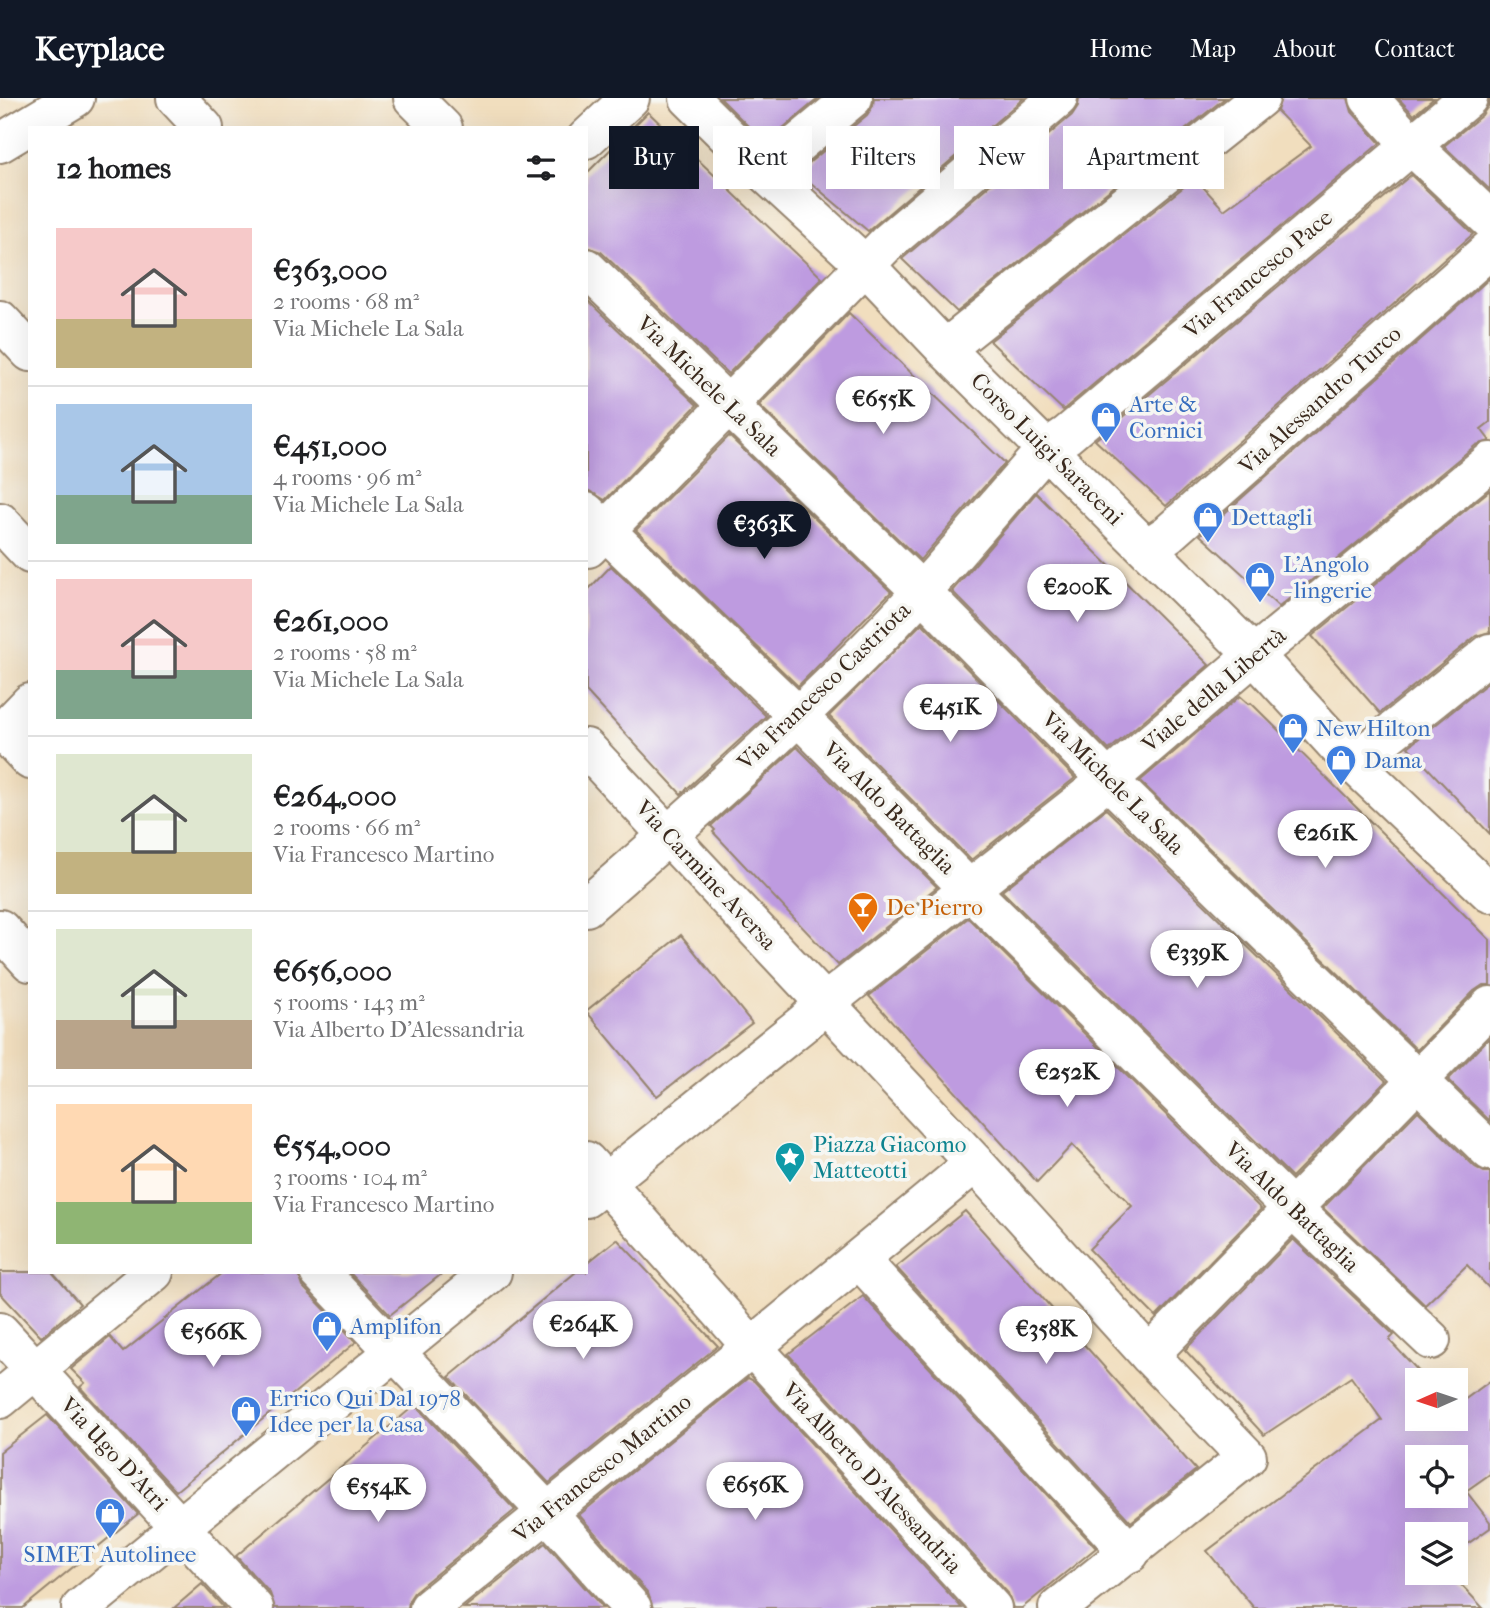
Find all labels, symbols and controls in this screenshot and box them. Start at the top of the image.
text: Keyplace [35,30,165,69]
text: Home [1090,35,1152,63]
text: Map [1190,35,1236,63]
text: About [1274,35,1336,63]
text: Contact [1374,35,1455,63]
chip: Buy [609,126,699,189]
chip: Rent [713,126,812,189]
chip: Filters [826,126,940,189]
chip: New [954,126,1049,189]
chip: Apartment [1063,126,1224,189]
icon: filters [522,149,560,187]
text: 12 homes [56,151,171,186]
street label: Via Francesco Pace [1177,204,1338,345]
text: €363,000 [273,253,388,288]
icon: home [112,256,196,340]
text: 2 rooms · 68 m² [273,288,419,315]
street label: Via Michele La Sala [630,309,787,462]
text: Via Michele La Sala [273,315,464,342]
street label: Via Alessandro Turco [1233,320,1407,481]
street label: Corso Luigi Saraceni [965,367,1129,531]
pin: €655K [834,376,932,436]
text: €655K [852,385,914,412]
place label: Arte & Cornici [1128,391,1203,444]
shop icon: Arte & Cornici [1089,400,1123,444]
text: €451,000 [273,429,387,464]
icon: home [112,432,196,516]
text: 4 rooms · 96 m² [273,464,422,491]
text: Via Michele La Sala [273,491,464,518]
shop icon: Dettagli [1191,500,1225,544]
pin: €363K [715,502,813,561]
place label: Dettagli [1231,504,1313,531]
text: €363K [733,510,795,537]
place label: L'Angolo - lingerie [1283,551,1372,604]
shop icon: L'Angolo - lingerie [1243,560,1277,604]
pin: €200K [1028,564,1126,624]
text: €200K [1043,573,1111,600]
street label: Via Francesco Castriota [731,596,916,776]
text: €261,000 [273,604,389,639]
icon: home [112,607,196,691]
street label: Viale della Libertà [1136,622,1292,759]
text: 2 rooms · 58 m² [273,639,417,666]
text: Via Michele La Sala [273,666,464,693]
pin: €451K [901,684,999,744]
text: €451K [919,693,981,720]
street label: Via Michele La Sala [1035,705,1190,860]
shop icon: New Hilton [1276,711,1310,755]
place label: New Hilton [1316,715,1431,742]
street label: Via Aldo Battaglia [816,735,961,880]
shop icon: Dama [1324,743,1358,787]
place label: Dama [1364,747,1422,774]
text: €264,000 [273,779,397,814]
icon: home [112,782,196,866]
street label: Via Carmine Aversa [629,794,782,956]
pin: €261K [1276,810,1374,870]
text: 2 rooms · 66 m² [273,814,420,841]
text: €261K [1294,819,1356,846]
text: Via Francesco Martino [273,841,495,868]
bar icon: De Pierro [846,890,880,934]
place label: De Pierro [886,894,983,921]
pin: €339K [1148,930,1246,990]
text: €339K [1166,939,1228,966]
text: €656,000 [273,954,392,989]
icon: home [112,957,196,1041]
text: 5 rooms · 143 m² [273,989,425,1016]
text: Via Alberto D'Alessandria [273,1016,524,1043]
pin: €252K [1018,1049,1116,1109]
text: €252K [1035,1058,1099,1085]
text: €554,000 [273,1129,391,1164]
place label: Piazza Giacomo Matteotti [813,1131,966,1184]
icon: home [112,1132,196,1216]
street label: Via Aldo Battaglia [1219,1135,1365,1278]
place icon: Piazza Giacomo Matteotti [773,1140,807,1184]
text: 3 rooms · 104 m² [273,1164,427,1191]
text: Via Francesco Martino [273,1191,495,1218]
pin: €264K [534,1302,632,1361]
pin: €358K [997,1306,1095,1366]
shop icon: Amplifon [310,1309,344,1353]
pin: €566K [164,1310,262,1369]
text: €264K [549,1310,617,1337]
place label: Amplifon [349,1313,442,1340]
text: €358K [1015,1315,1077,1342]
text: €566K [180,1318,246,1345]
north arrow [1405,1368,1468,1432]
map controls [1405,1368,1468,1585]
street label: Via Alberto D'Alessandria [776,1376,968,1579]
place label: Errico Qui Dal 1978 Idee per la Casa [269,1385,461,1438]
street label: Via Francesco Martino [507,1388,697,1549]
street label: Via Ugo D'Atri [54,1391,173,1516]
shop icon: Errico Qui Dal 1978 Idee per la Casa [229,1394,263,1438]
button: locate [1405,1445,1468,1508]
pin: €656K [706,1462,804,1522]
pin: €554K [329,1464,427,1524]
text: €656K [722,1471,788,1498]
text: €554K [346,1473,410,1500]
shop icon: SIMET Autolinee [93,1496,127,1540]
button: layers [1405,1522,1468,1585]
place label: SIMET Autolinee [24,1541,196,1568]

